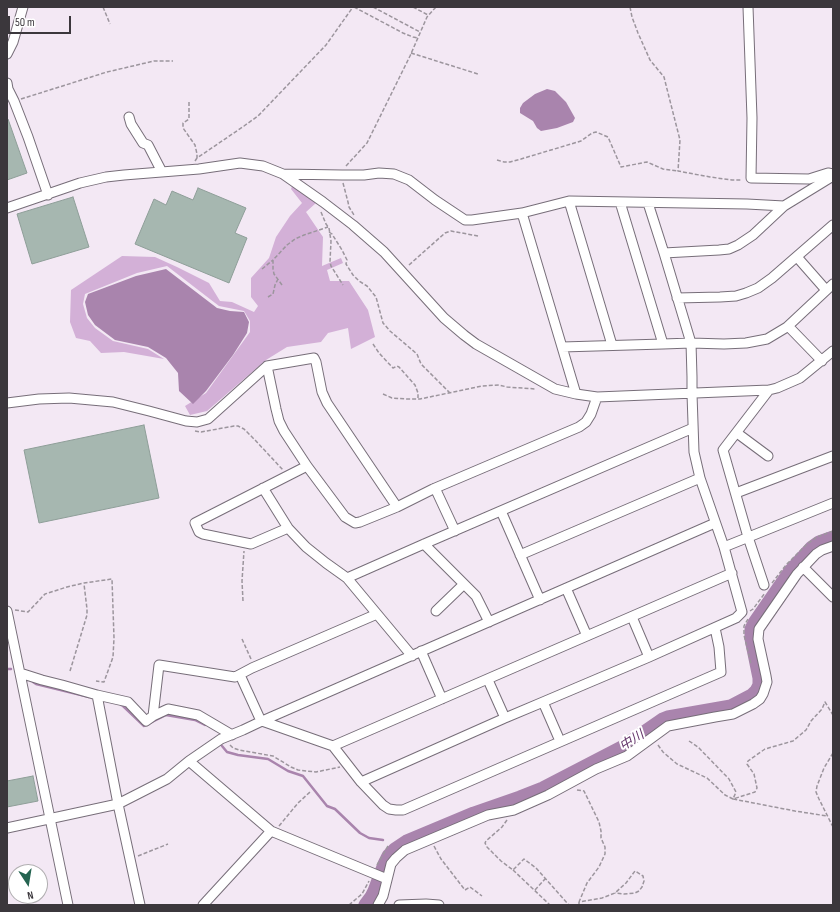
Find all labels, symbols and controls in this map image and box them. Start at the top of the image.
scale bar [10,8,73,34]
text: 50 m [15,15,35,30]
water label: 中川 [617,727,647,755]
north arrow [8,864,48,904]
text: N [26,888,35,902]

